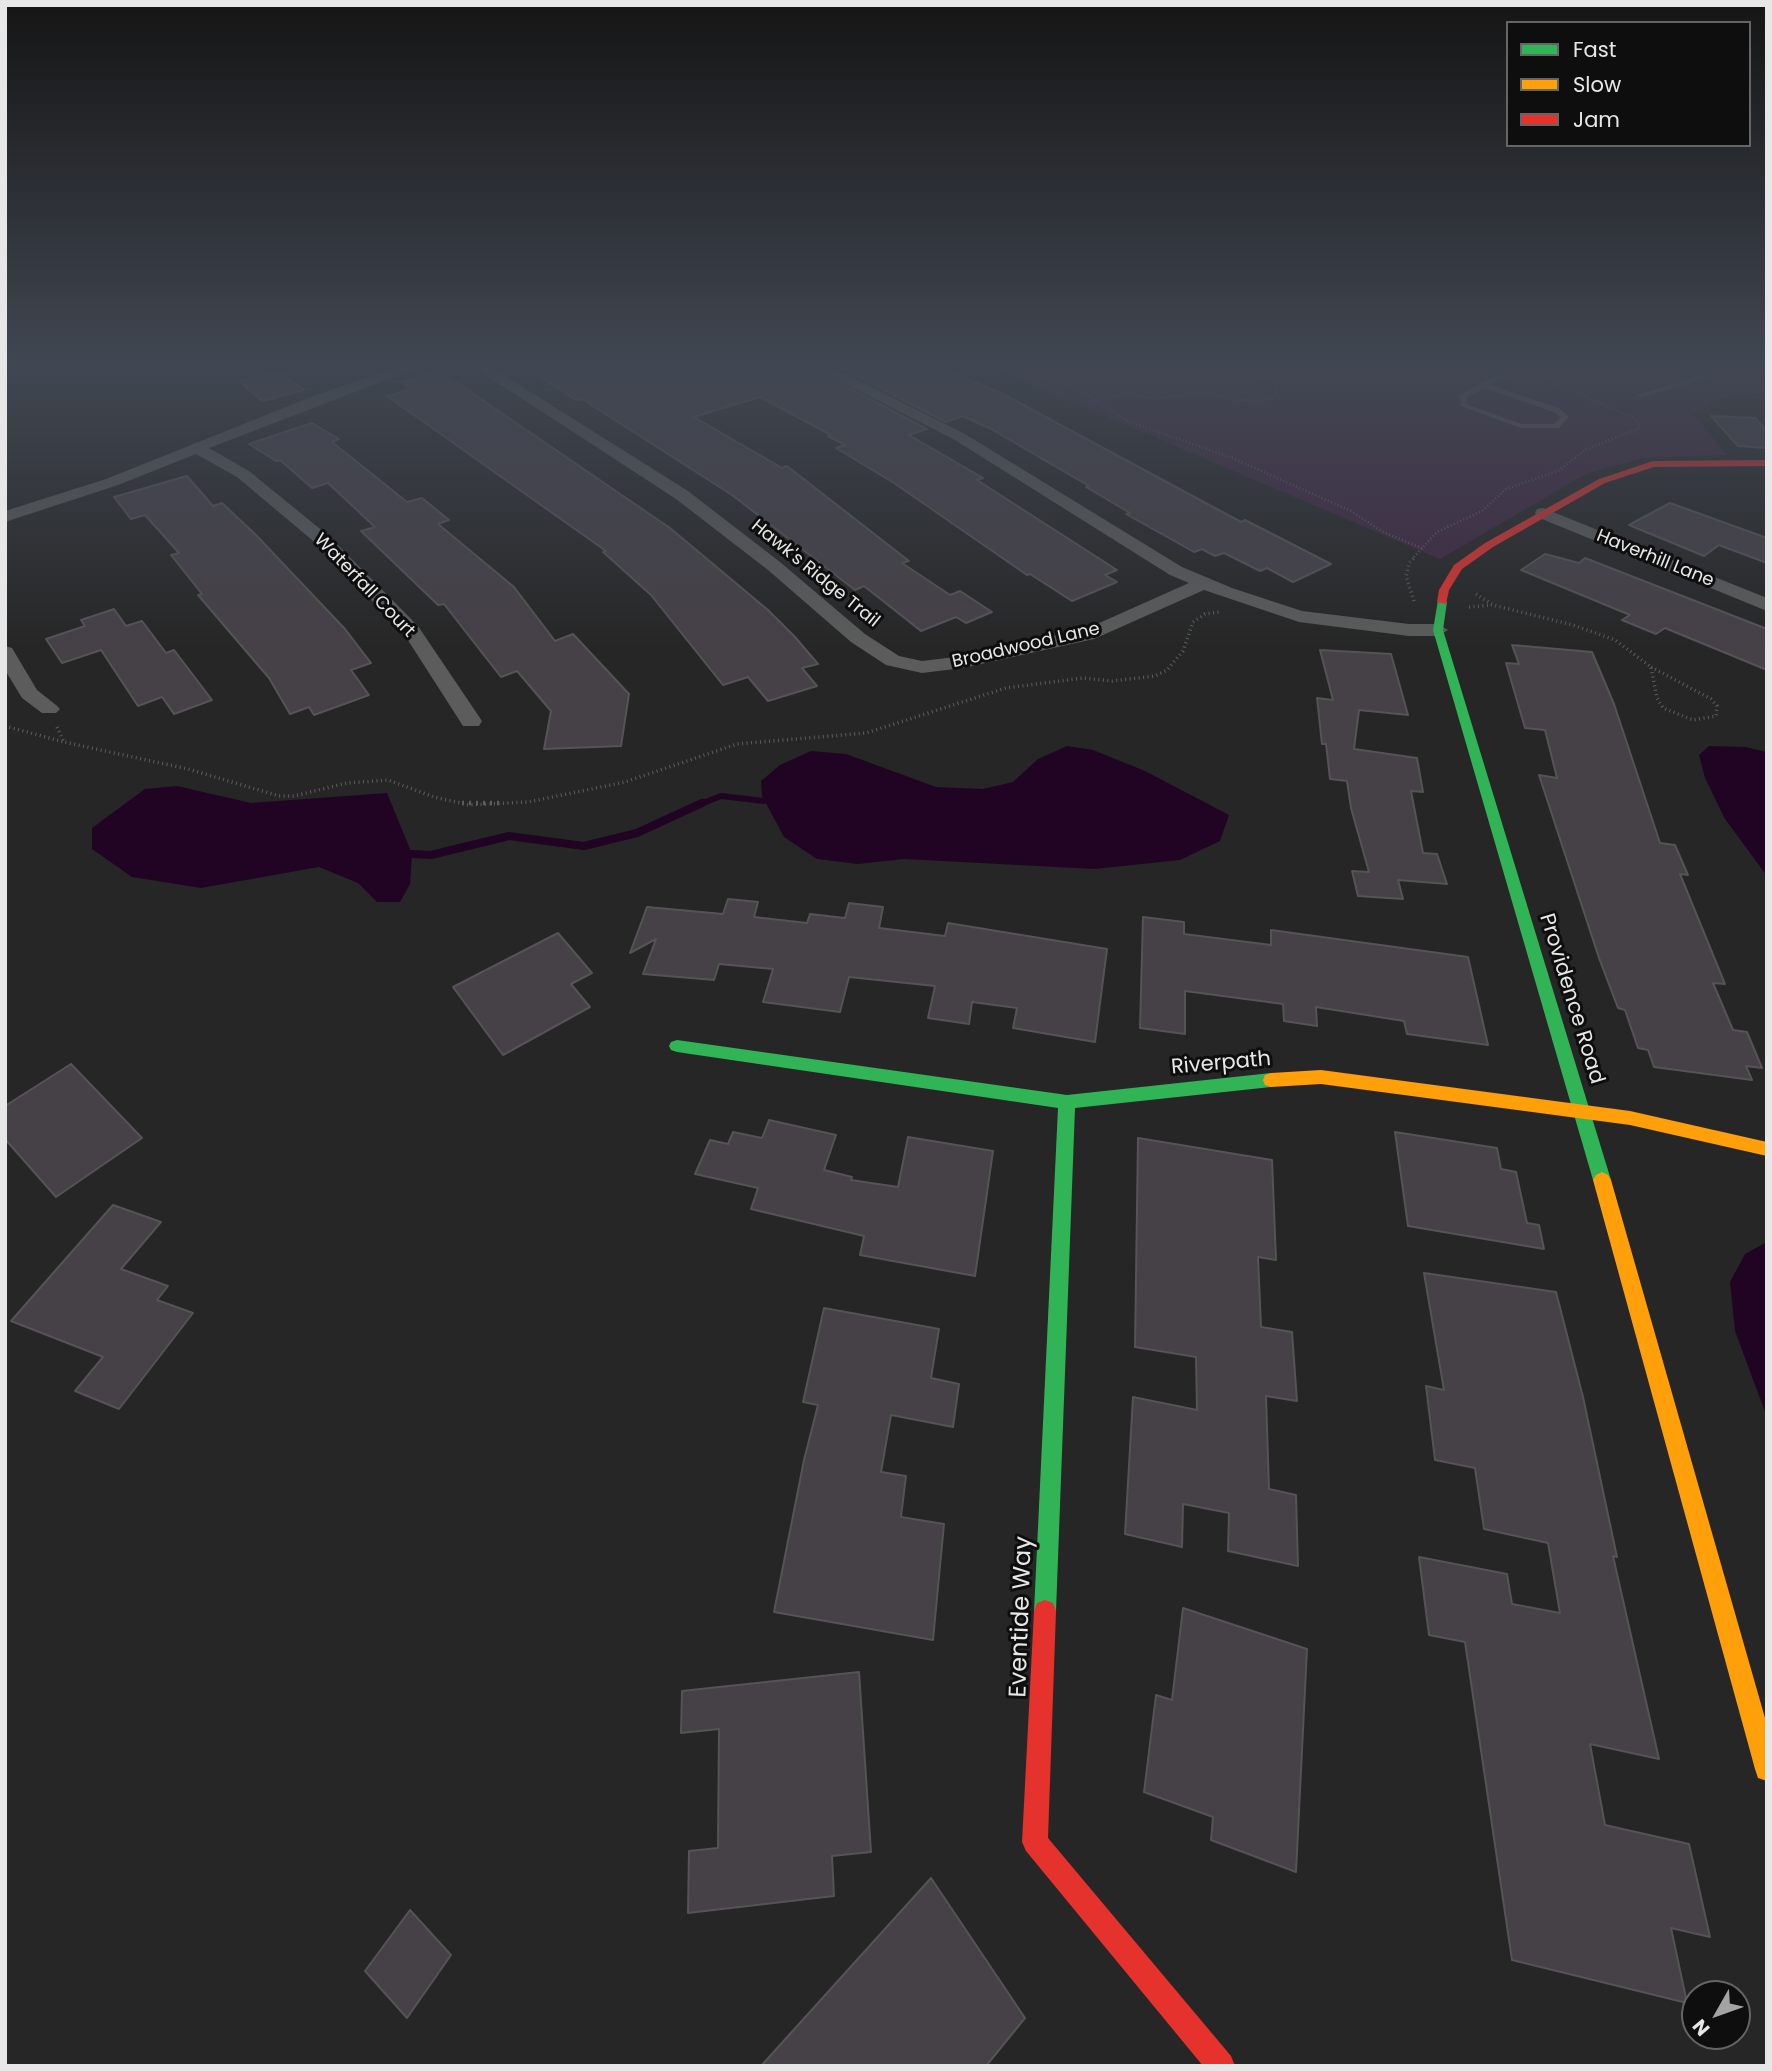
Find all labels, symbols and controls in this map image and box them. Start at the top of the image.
legend [1506,21,1751,147]
text: Fast [1573,35,1616,64]
text: Slow [1573,70,1621,99]
text: Jam [1573,105,1620,134]
street label: Hawk's Ridge Trail [746,516,884,632]
street label: Haverhill Lane [1593,526,1717,592]
street label: Waterfall Court [309,530,419,642]
street label: Broadwood Lane [950,618,1102,674]
street label: Providence Road [1533,911,1609,1087]
street label: Riverpath [1170,1047,1272,1081]
street label: Eventide Way [1005,1536,1039,1698]
north arrow [1681,1980,1751,2050]
text: N [1686,2013,1716,2042]

